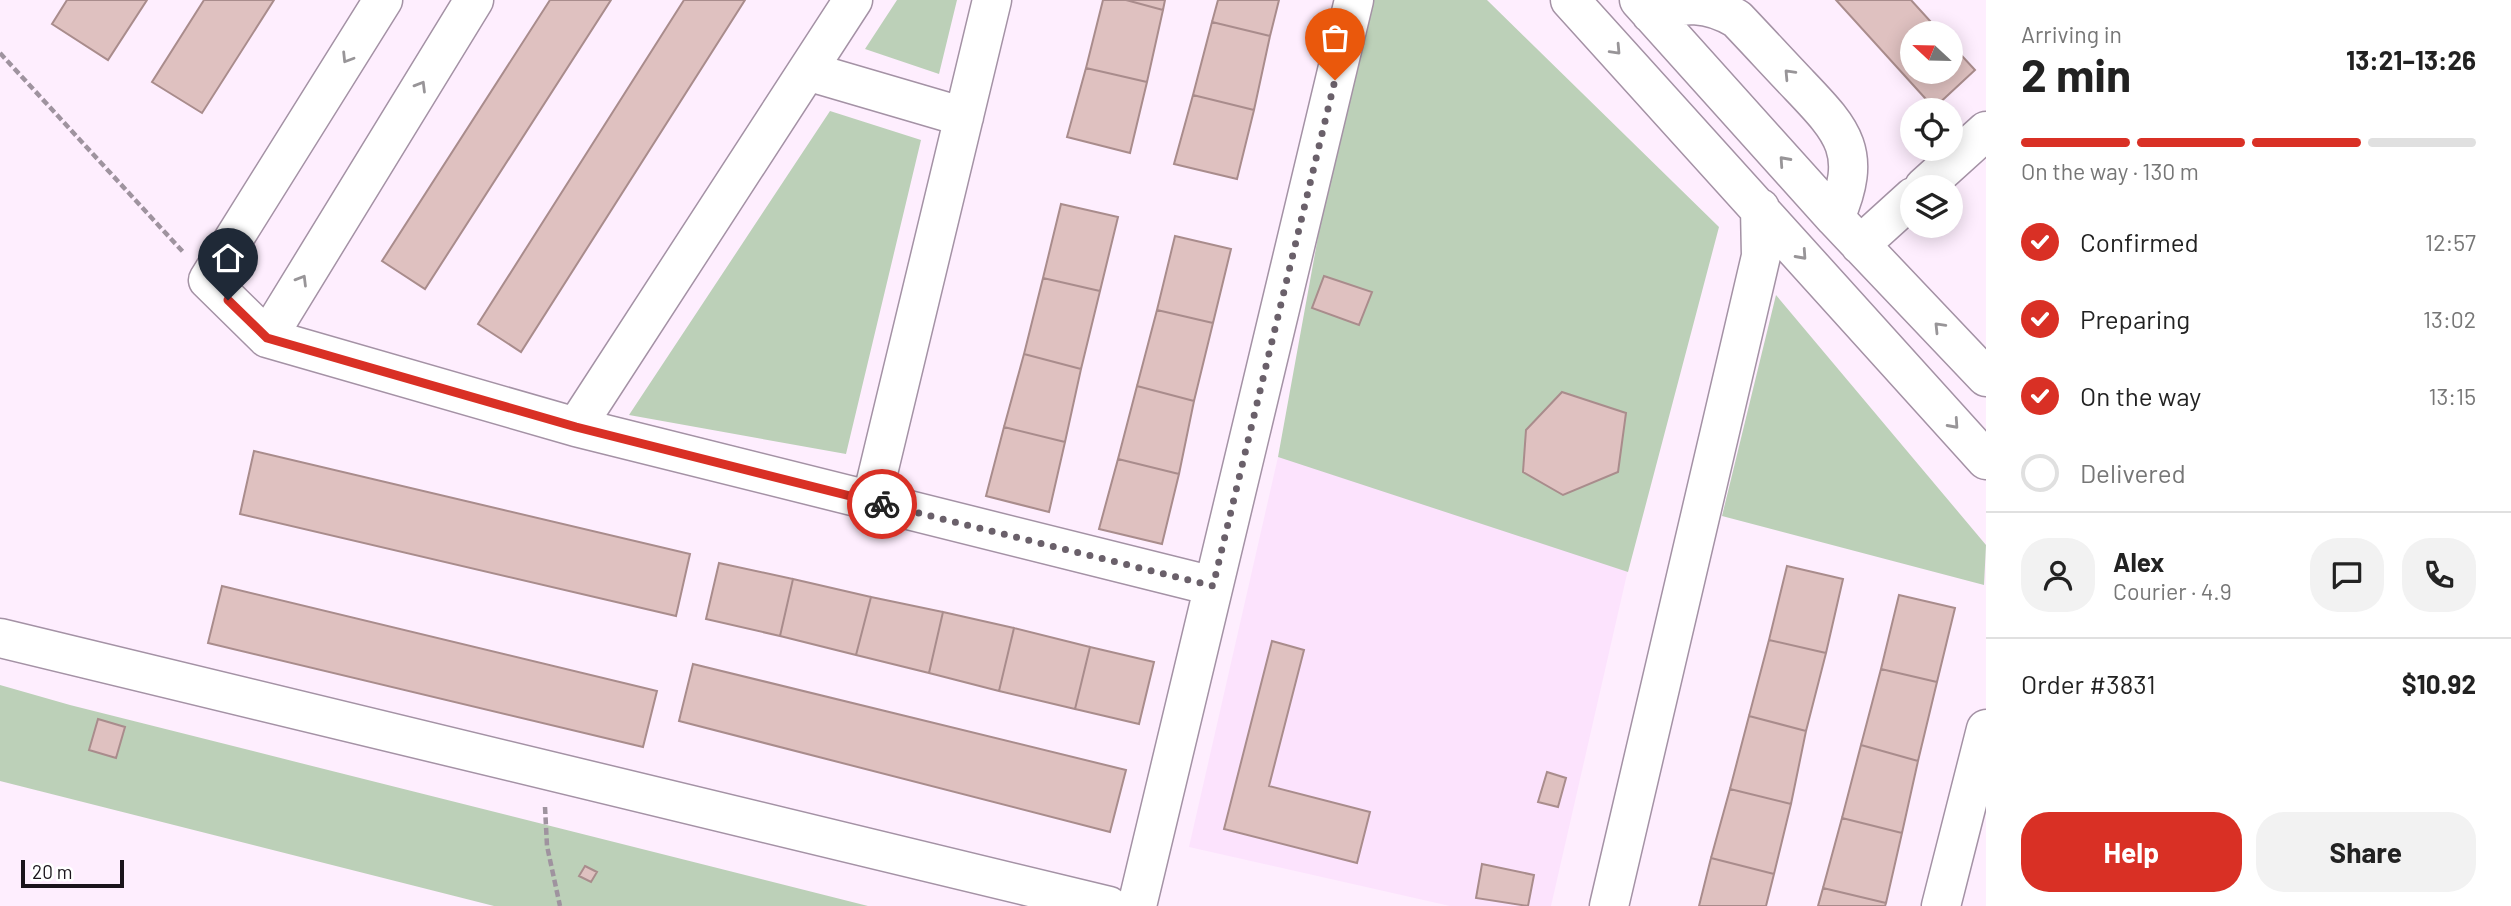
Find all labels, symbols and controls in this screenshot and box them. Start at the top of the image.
pin [1305,8,1365,80]
icon: bag [1316,19,1354,57]
text: Arriving in [2021,20,2122,48]
north arrow [1900,21,1964,84]
map controls [1900,21,1963,238]
one-way arrow [1608,42,1620,55]
text: 13:21–13:26 [2346,44,2476,75]
text: 2 min [2021,46,2131,101]
one-way arrow [343,50,356,63]
one-way arrow [1785,69,1798,82]
one-way arrow [413,81,426,94]
button: locate [1900,98,1963,161]
one-way arrow [1780,156,1792,169]
text: On the way · 130 m [2021,157,2199,185]
button: layers [1900,175,1963,238]
icon: check [2021,223,2059,261]
text: Confirmed [2080,226,2199,257]
pin [198,228,258,300]
text: 12:57 [2425,228,2476,256]
icon: home [209,239,247,277]
one-way arrow [1794,247,1806,260]
one-way arrow [294,275,307,288]
icon: check [2021,300,2059,338]
text: Preparing [2080,303,2190,334]
text: 13:02 [2423,305,2476,333]
one-way arrow [1934,323,1947,336]
icon: check [2021,377,2059,415]
text: On the way [2080,380,2201,411]
text: 13:15 [2428,382,2476,410]
one-way arrow [1946,416,1958,429]
text: Delivered [2080,457,2186,488]
courier [847,469,917,539]
icon: bike [863,485,901,523]
button: person [2021,538,2095,612]
button: chat [2310,538,2384,612]
button: phone [2402,538,2476,612]
text: Alex [2113,546,2164,577]
text: Courier · 4.9 [2113,577,2232,605]
text: Order #3831 [2021,668,2156,699]
text: $10.92 [2402,668,2476,699]
button: Help [2021,812,2242,892]
button: Share [2256,812,2476,892]
scale bar [21,857,124,889]
text: 20 m [32,860,72,883]

